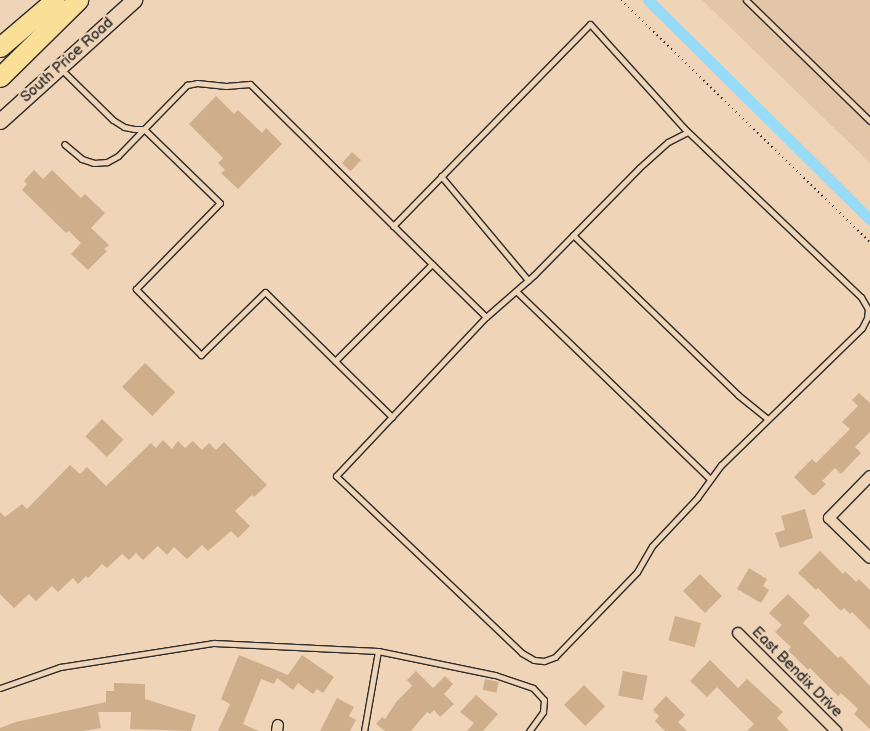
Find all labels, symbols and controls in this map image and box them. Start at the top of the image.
street label: South Price Road [17,14,117,106]
street label: East Bendix Drive [748,623,846,721]

